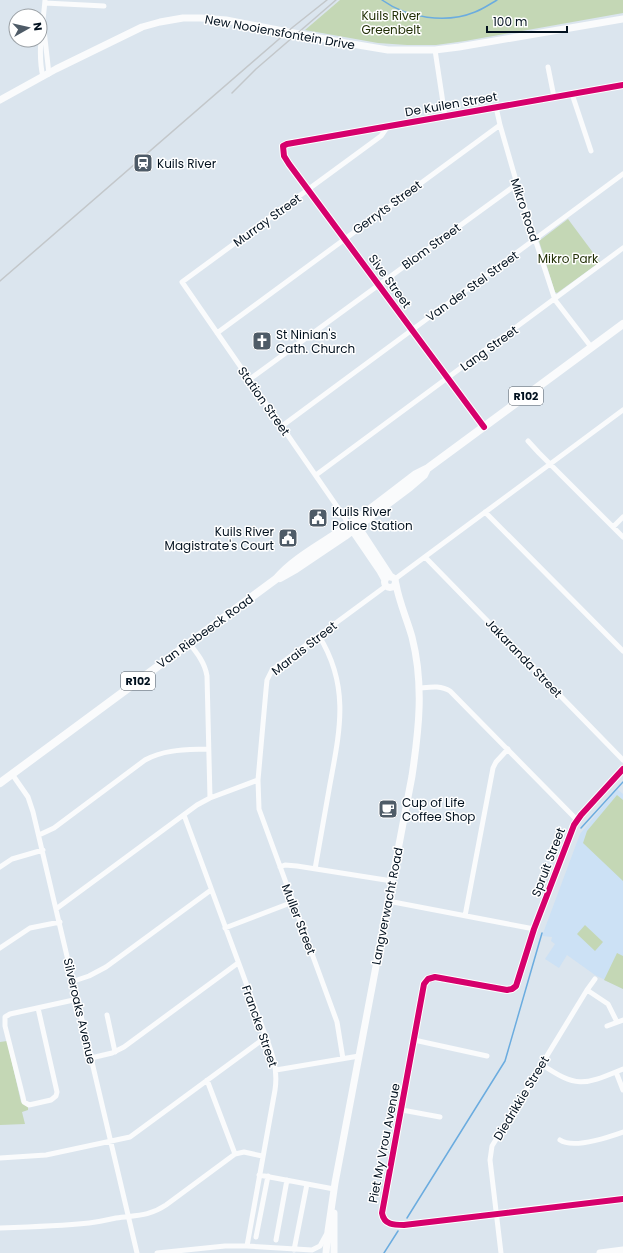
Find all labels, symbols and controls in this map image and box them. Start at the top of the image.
park label: Kuils River Greenbelt [361,7,421,38]
north arrow [8,8,48,48]
scale bar [487,8,567,34]
street label: New Nooiensfontein Drive [204,10,356,54]
text: 100 m [493,13,527,30]
text: N [29,21,46,32]
street label: De Kuilen Street [404,88,498,120]
station icon: Kuils River [132,152,154,174]
place label: Kuils River [157,155,217,172]
street label: Gerryts Street [349,176,425,238]
street label: Mikro Road [507,176,543,244]
street label: Murray Street [230,190,304,250]
street label: Blom Street [398,219,464,273]
street label: Van der Stel Street [422,247,522,325]
park label: Mikro Park [538,250,599,267]
street label: Sive Street [365,251,415,311]
street label: Lang Street [457,321,521,375]
place label: St Ninian's Cath. Church [276,326,355,357]
church icon: St Ninian's Cath. Church [251,330,273,352]
street label: Station Street [234,363,294,439]
road number: R102 [509,387,543,405]
place label: Kuils River Police Station [332,503,413,534]
public building icon: Kuils River Police Station [307,507,329,529]
place label: Kuils River Magistrate's Court [165,523,275,554]
public building icon: Kuils River Magistrate's Court [277,527,299,549]
street label: Van Riebeeck Road [153,590,257,672]
street label: Jakaranda Street [482,615,566,701]
street label: Marais Street [268,617,340,679]
road number: R102 [121,672,155,690]
place label: Cup of Life Coffee Shop [402,794,475,825]
cafe icon: Cup of Life Coffee Shop [377,798,399,820]
street label: Spruit Street [527,825,569,899]
street label: Langverwacht Road [367,846,407,966]
street label: Muller Street [278,881,320,957]
street label: Silveroaks Avenue [60,956,100,1066]
street label: Francke Street [238,983,282,1069]
street label: Diedrikkie Street [489,1053,553,1143]
street label: Piet My Vrou Avenue [364,1082,404,1204]

